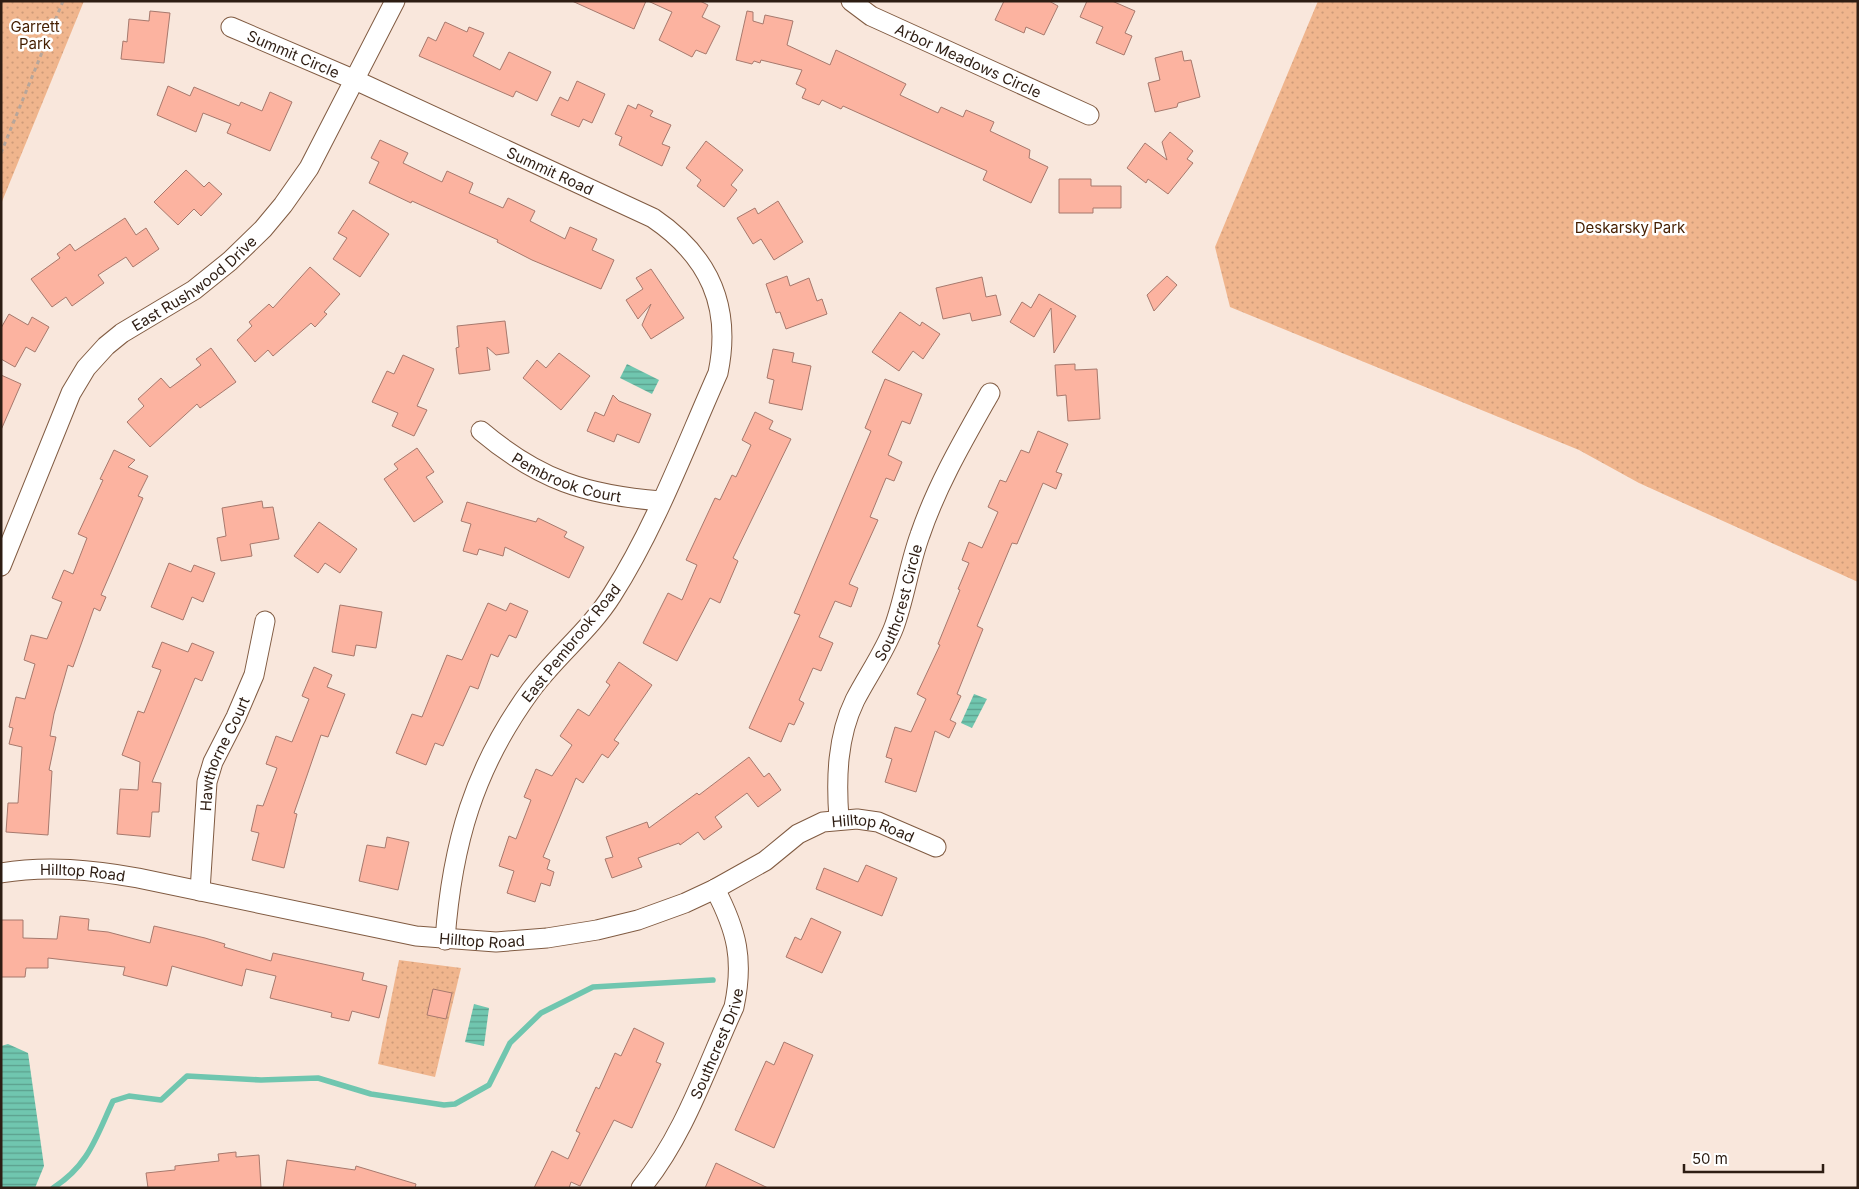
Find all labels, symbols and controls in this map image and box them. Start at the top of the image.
park label: Garrett Park [10,17,60,53]
street label: Arbor Meadows Circle [892,19,1045,102]
street label: Summit Circle [244,26,343,82]
street label: Summit Road [504,142,597,199]
park label: Deskarsky Park [1575,218,1686,237]
street label: East Rushwood Drive [128,231,260,335]
street label: Pembrook Court [509,448,623,506]
street label: Southcrest Circle [870,542,926,664]
street label: East Pembrook Road [517,580,625,706]
street label: Hawthorne Court [196,694,253,812]
street label: Hilltop Road [831,809,917,846]
street label: Hilltop Road [40,859,127,885]
street label: Hilltop Road [439,928,525,952]
street label: Southcrest Drive [686,987,747,1102]
scale bar [1684,1142,1823,1174]
text: 50 m [1692,1149,1728,1168]

